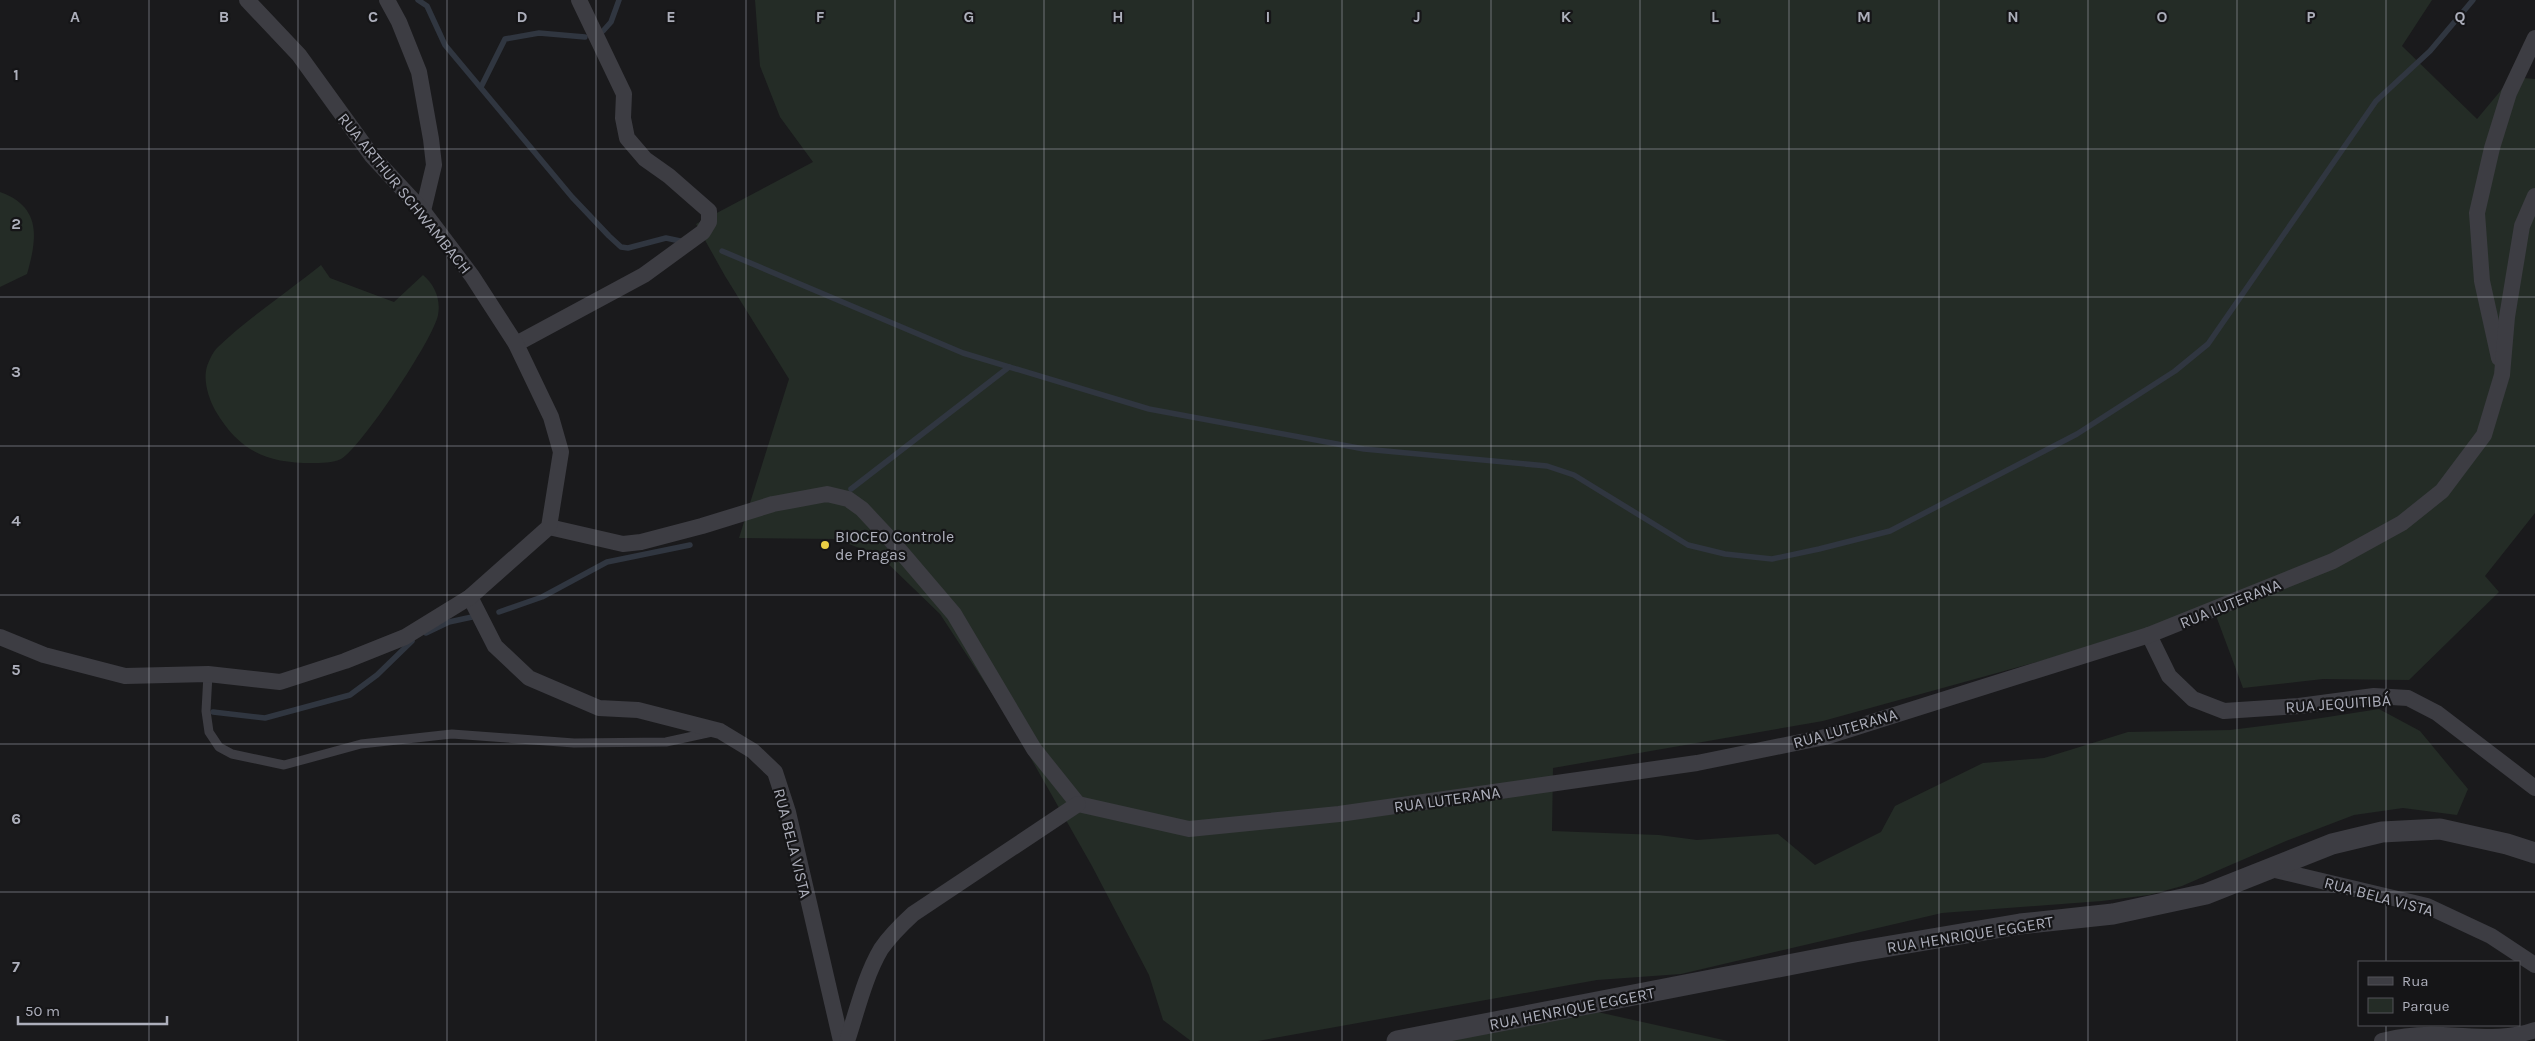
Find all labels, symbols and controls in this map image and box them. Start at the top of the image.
text: A [70,7,80,26]
text: B [219,7,229,26]
text: C [368,7,378,26]
text: D [517,7,528,26]
text: E [666,7,676,26]
text: F [816,7,825,26]
text: G [964,7,974,26]
text: H [1112,7,1124,26]
text: I [1266,7,1270,26]
text: J [1413,7,1421,26]
text: K [1561,7,1572,26]
text: L [1711,7,1719,26]
text: M [1857,7,1871,26]
text: N [2007,7,2019,26]
text: O [2157,7,2168,26]
text: P [2306,7,2316,26]
text: Q [2455,7,2466,26]
text: 1 [13,65,19,84]
street label: RUA ARTHUR SCHWAMBACH [334,109,475,278]
text: 2 [11,214,21,233]
text: 3 [11,362,21,381]
text: 4 [11,511,21,530]
place label: BIOCEO Controle de Pragas [835,527,954,564]
marker: BIOCEO Controle de Pragas [819,539,831,551]
street label: RUA LUTERANA [2177,575,2283,632]
text: 5 [11,660,21,679]
street label: RUA JEQUITIBÁ [2285,690,2391,717]
street label: RUA LUTERANA [1791,705,1899,752]
street label: RUA LUTERANA [1393,783,1502,816]
street label: RUA BELA VISTA [770,786,815,900]
text: 6 [11,809,21,828]
street label: RUA BELA VISTA [2322,873,2436,920]
street label: RUA HENRIQUE EGGERT [1886,912,2055,957]
text: 7 [12,957,20,976]
legend [2358,961,2520,1026]
text: Rua [2402,972,2429,990]
street label: RUA HENRIQUE EGGERT [1488,983,1656,1034]
scale bar [18,994,166,1026]
text: Parque [2402,997,2450,1015]
text: 50 m [25,1002,60,1020]

